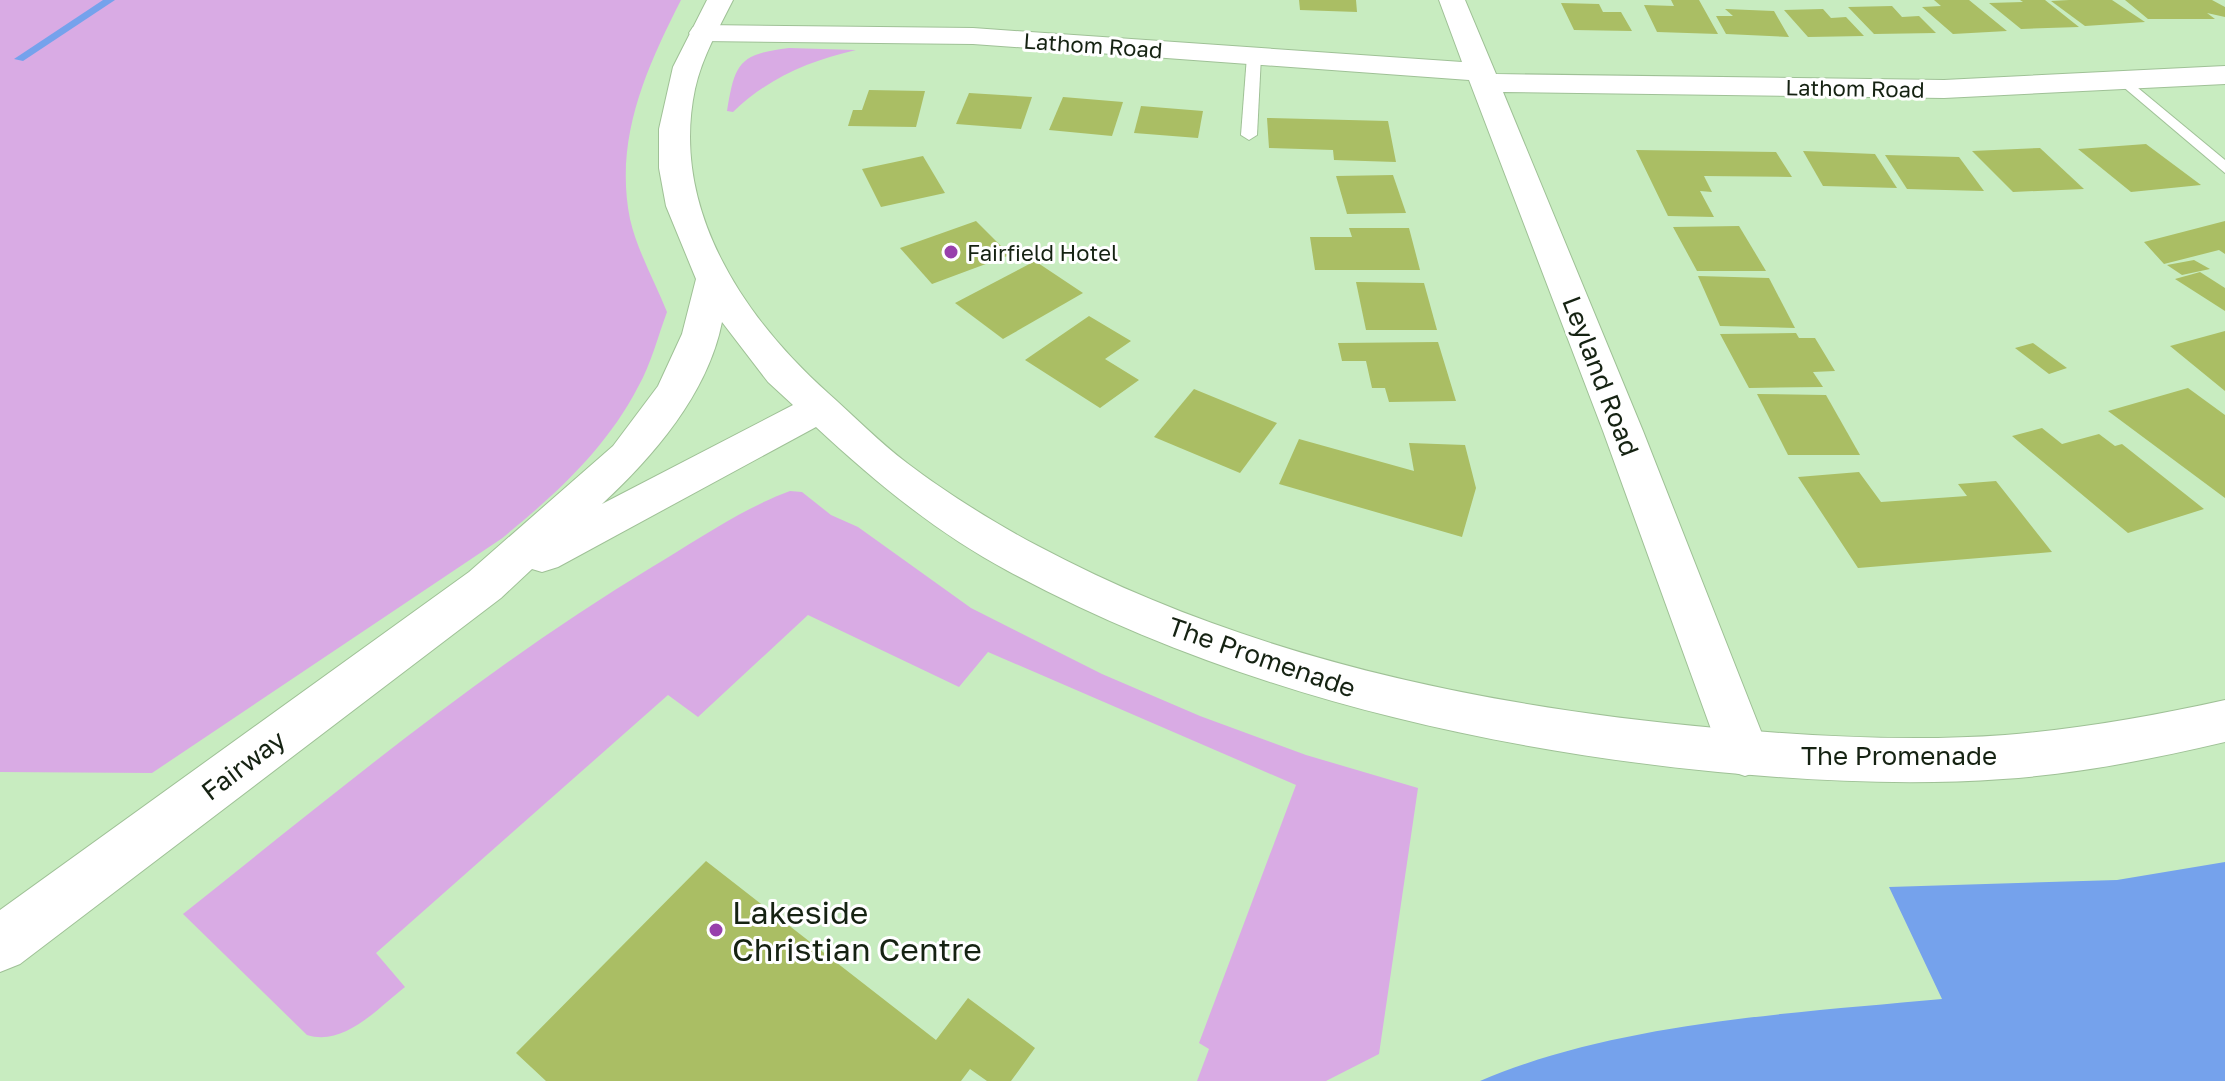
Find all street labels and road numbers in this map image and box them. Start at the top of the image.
street label: Lathom Road [1023,27,1163,63]
street label: Lathom Road [1785,73,1925,103]
street label: Leyland Road [1556,292,1646,460]
street label: The Promenade [1164,610,1360,704]
street label: Fairway [195,723,291,806]
street label: The Promenade [1801,740,1997,771]

